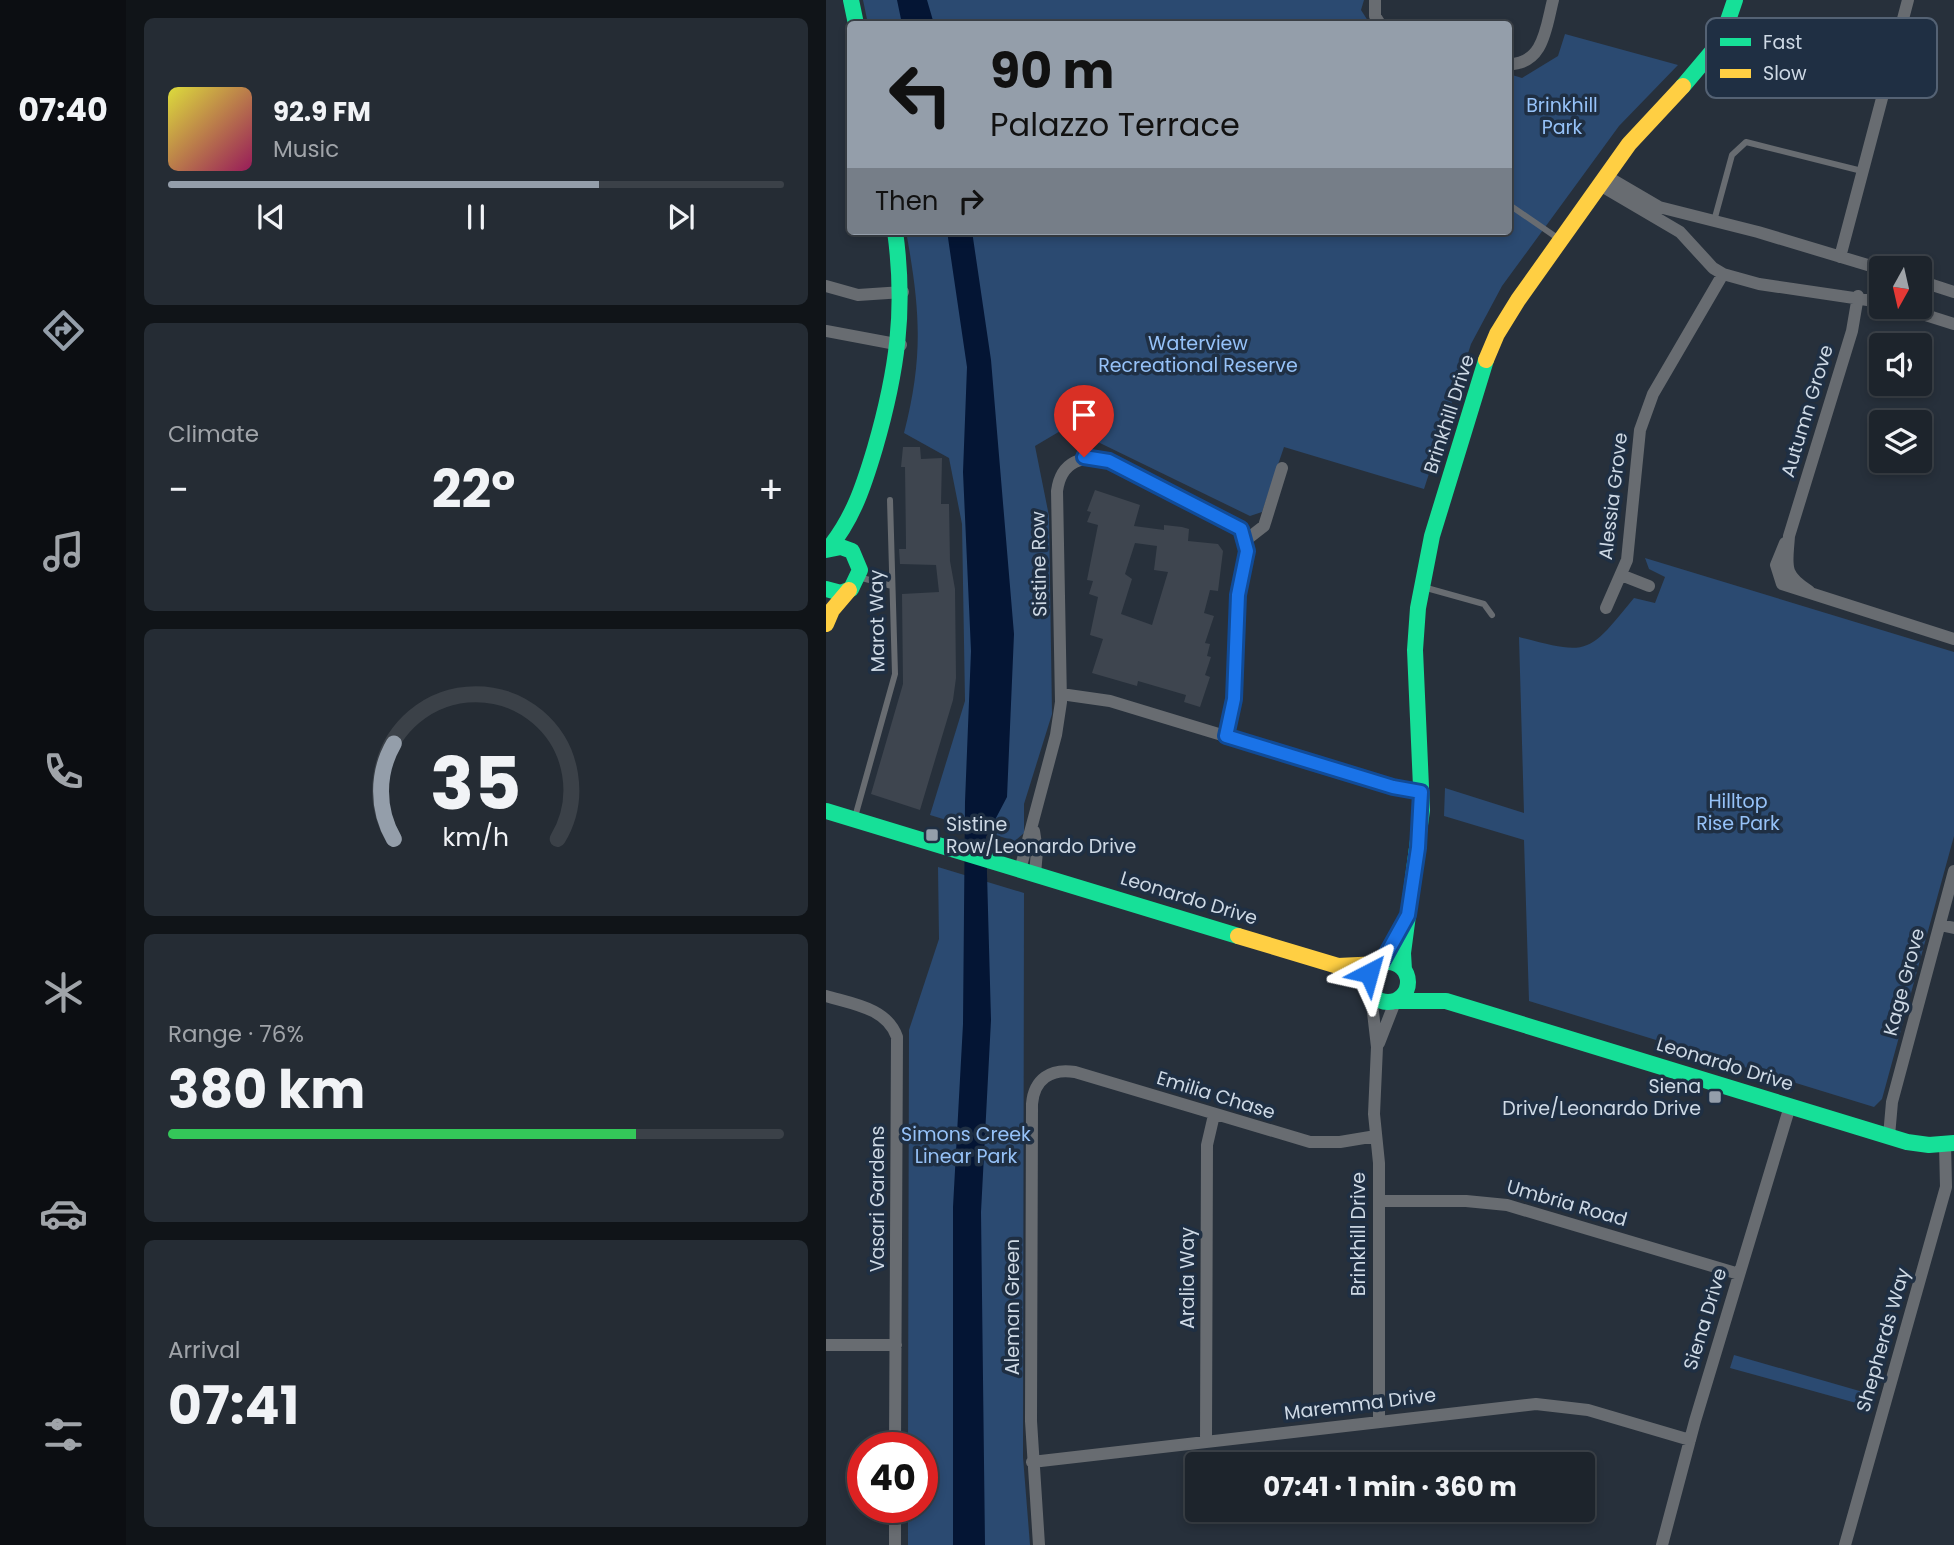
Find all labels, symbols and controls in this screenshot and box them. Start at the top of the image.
legend [1706,18,1937,98]
text: Fast [1763,29,1802,56]
text: 90 m [990,37,1114,105]
icon: left [875,49,966,140]
text: Slow [1763,60,1807,87]
text: 07:40 [18,87,108,132]
park label: Brinkhill Park [1526,92,1598,141]
text: 92.9 FM [273,94,371,130]
text: Palazzo Terrace [990,102,1240,147]
text: Music [273,133,339,165]
icon: right [952,182,990,220]
text: Then [875,183,938,219]
icon: previous [252,198,290,236]
icon: pause [457,198,495,236]
icon: next [662,198,700,236]
north arrow [1869,256,1932,318]
map controls [1869,256,1932,473]
icon: directions [39,306,88,355]
park label: Waterview Recreational Reserve [1098,330,1298,379]
button: sound [1869,333,1932,396]
street label: Autumn Grove [1774,341,1840,481]
street label: Brinkhill Drive [1417,351,1481,477]
pin [1054,385,1114,457]
icon: arrive [1065,396,1103,434]
button: layers [1869,410,1932,473]
text: Climate [168,418,259,450]
street label: Alessia Grove [1592,431,1634,561]
text: 22° [432,453,515,526]
text: − [168,463,189,516]
text: + [758,463,784,516]
street label: Sistine Row [1025,511,1053,617]
icon: music [39,527,88,576]
street label: Marot Way [863,569,891,672]
text: 35 [430,733,522,834]
icon: phone [39,747,88,796]
park label: Hilltop Rise Park [1696,788,1780,837]
place label: Sistine Row/Leonardo Drive [946,811,1136,860]
text: km/h [443,819,509,854]
marker: Sistine Row/Leonardo Drive [924,827,940,843]
street label: Leonardo Drive [1117,864,1261,932]
street label: Kage Grove [1877,925,1931,1039]
position arrow [1332,936,1406,1010]
icon: climate [39,968,88,1017]
text: Range · 76% [168,1018,304,1050]
street label: Leonardo Drive [1653,1030,1797,1098]
text: 380 km [168,1053,365,1126]
street label: Emilia Chase [1153,1064,1279,1126]
place label: Siena Drive/Leonardo Drive [1502,1073,1701,1122]
marker: Siena Drive/Leonardo Drive [1707,1089,1723,1105]
park label: Simons Creek Linear Park [901,1121,1031,1170]
street label: Vasari Gardens [864,1126,891,1272]
street label: Brinkhill Drive [1345,1172,1372,1296]
street label: Umbria Road [1504,1173,1630,1233]
icon: car [39,1189,88,1238]
street label: Aralia Way [1174,1227,1201,1329]
street label: Aleman Green [999,1239,1026,1375]
street label: Shepherds Way [1850,1264,1917,1415]
street label: Siena Drive [1677,1265,1733,1373]
text: Arrival [168,1334,240,1366]
text: 07:41 [168,1369,299,1442]
street label: Maremma Drive [1283,1381,1437,1427]
icon: filters [39,1410,88,1459]
speed limit sign: 40 [847,1432,938,1523]
text: 07:41 · 1 min · 360 m [1263,1469,1517,1505]

